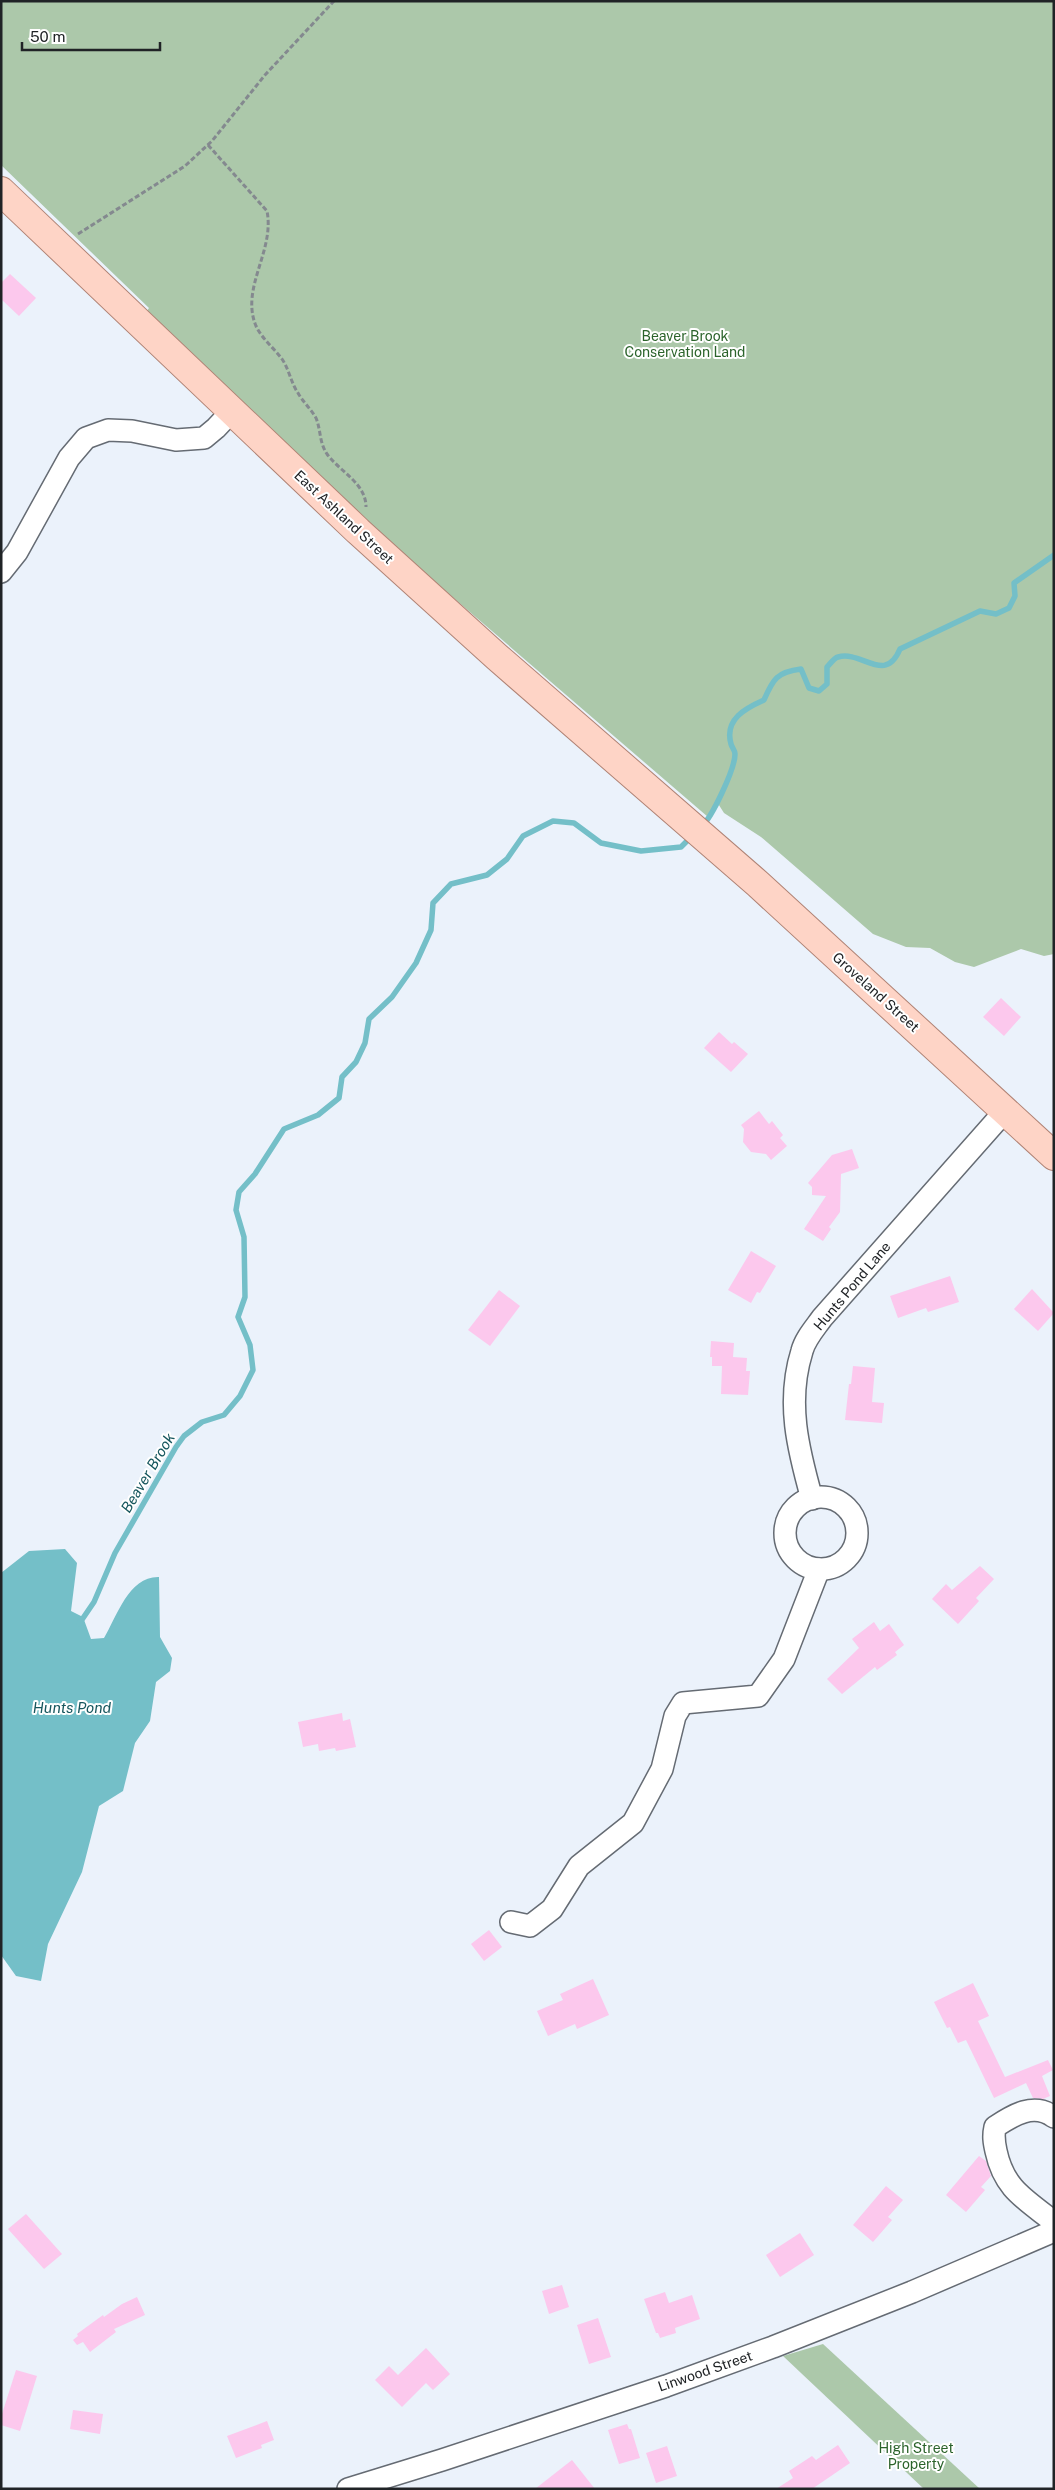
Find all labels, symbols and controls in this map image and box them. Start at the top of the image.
scale bar [22,20,160,52]
text: 50 m [30,28,65,45]
park label: Beaver Brook Conservation Land [625,328,745,360]
street label: East Ashland Street [291,467,397,567]
street label: Groveland Street [829,949,923,1035]
street label: Hunts Pond Lane [810,1238,894,1334]
water label: Beaver Brook [117,1429,178,1516]
water label: Hunts Pond [33,1699,112,1716]
street label: Linwood Street [656,2347,754,2395]
park label: High Street Property [878,2440,954,2472]

